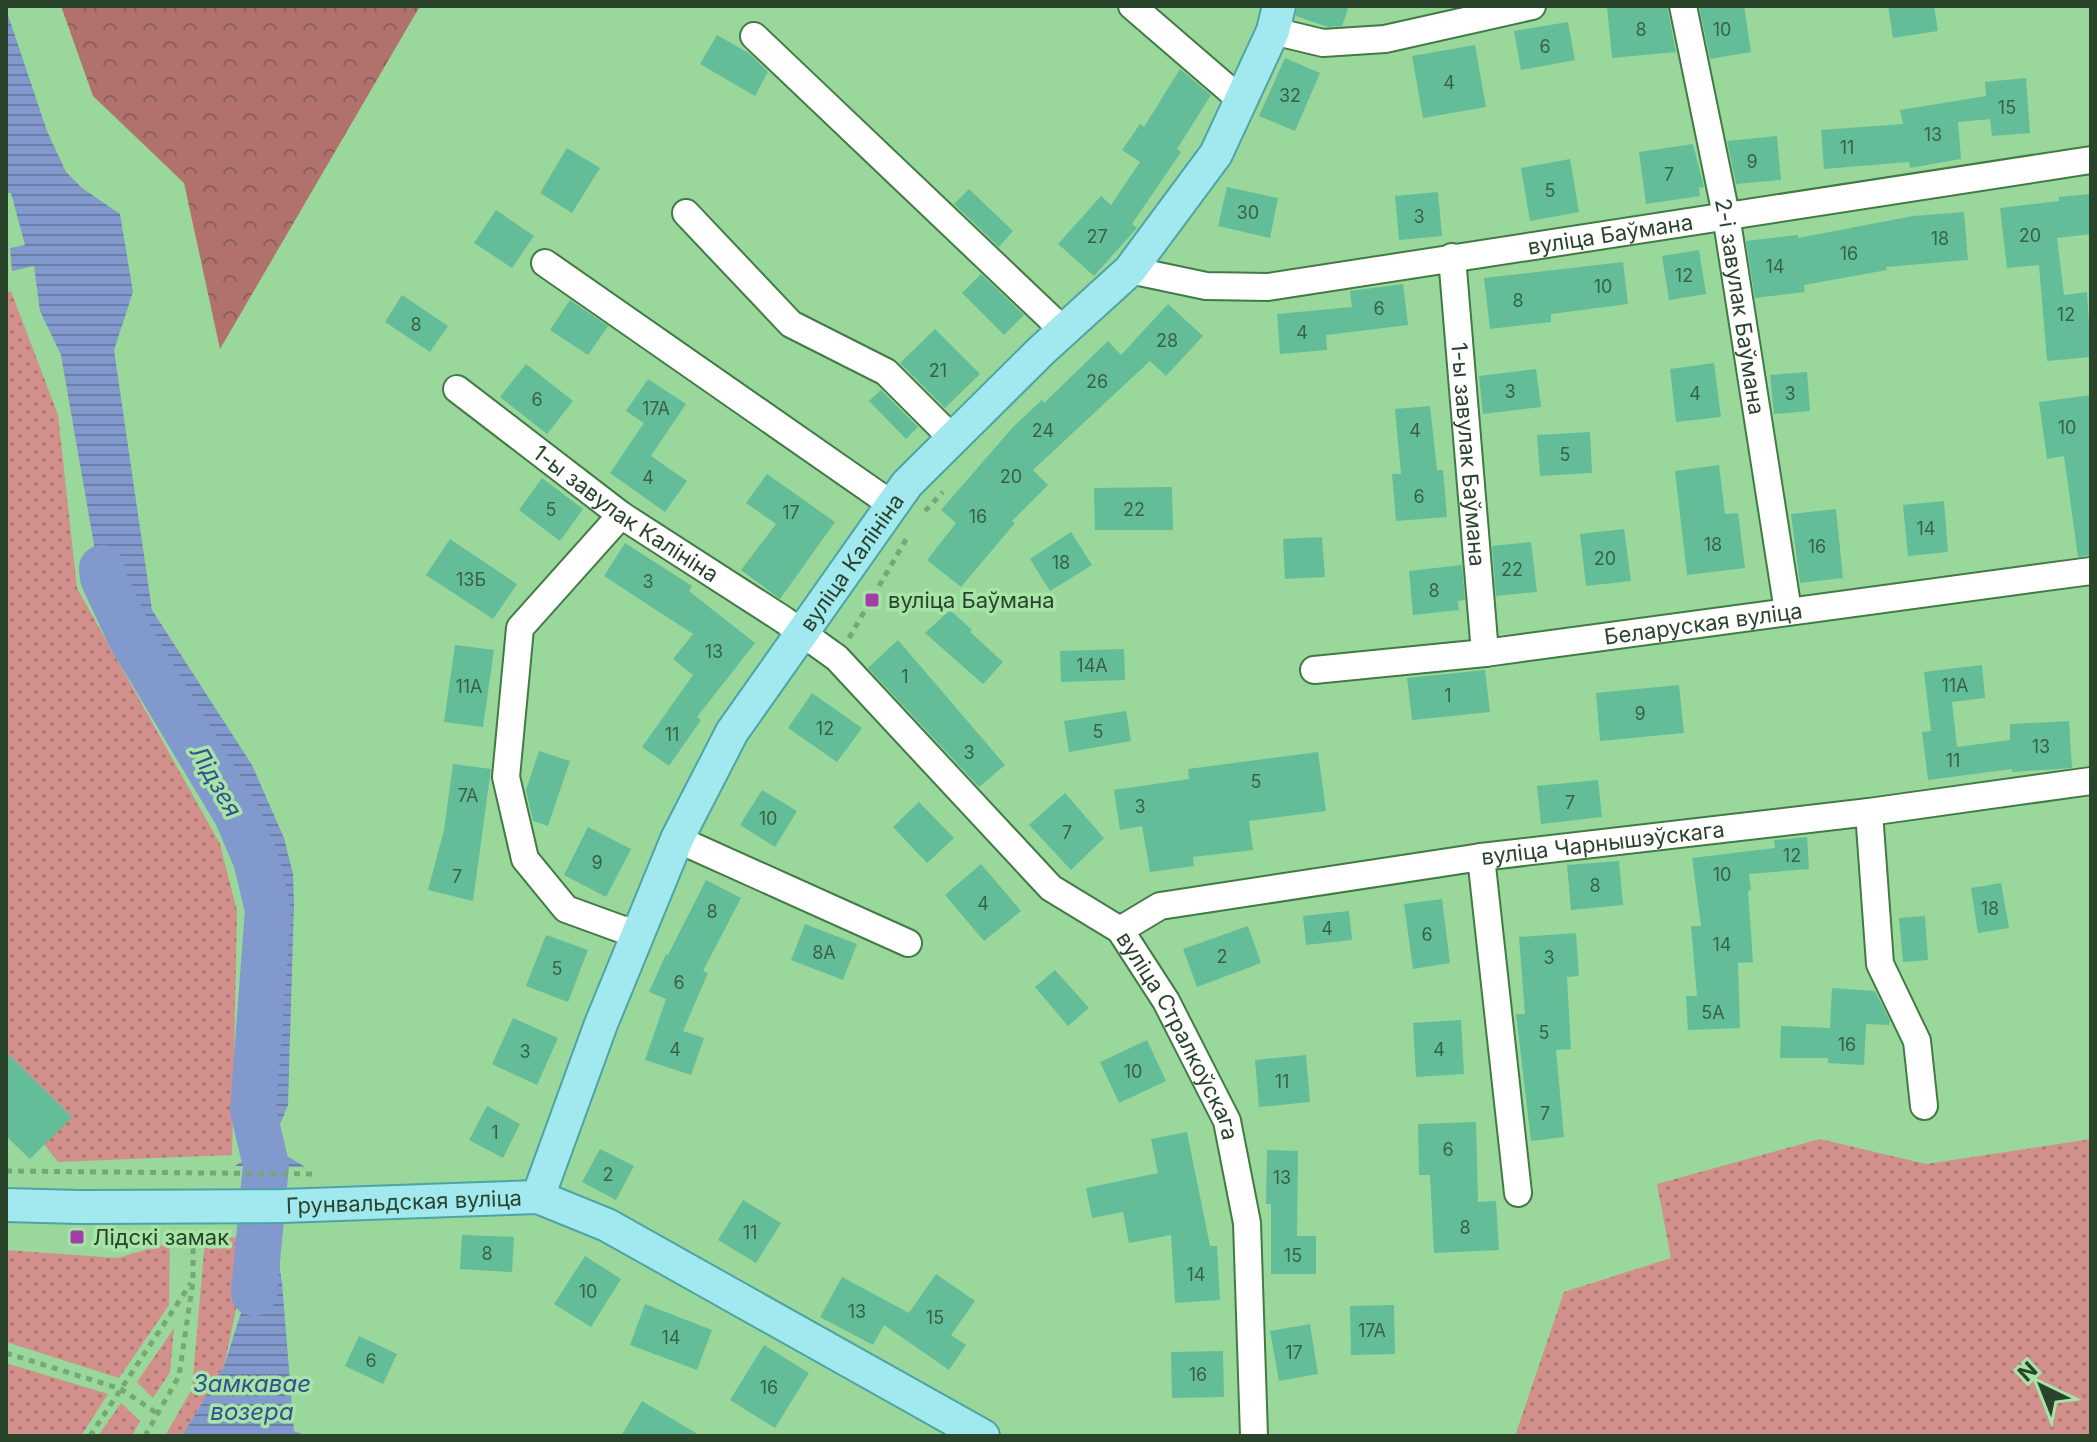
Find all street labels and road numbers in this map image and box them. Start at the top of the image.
street label: 2-і завулак Баўмана [1710,196,1770,416]
street label: вуліца Баўмана [1526,209,1695,260]
street label: 1-ы завулак Баўмана [1446,341,1491,567]
street label: 1-ы завулак Калініна [528,439,723,587]
street label: вуліца Калініна [794,489,909,636]
street label: Беларуская вуліца [1603,597,1804,650]
street label: вуліца Чарнышэўскага [1480,816,1726,870]
street label: вуліца Стралкоўскага [1111,926,1243,1142]
street label: Грунвальдская вуліца [285,1185,522,1219]

